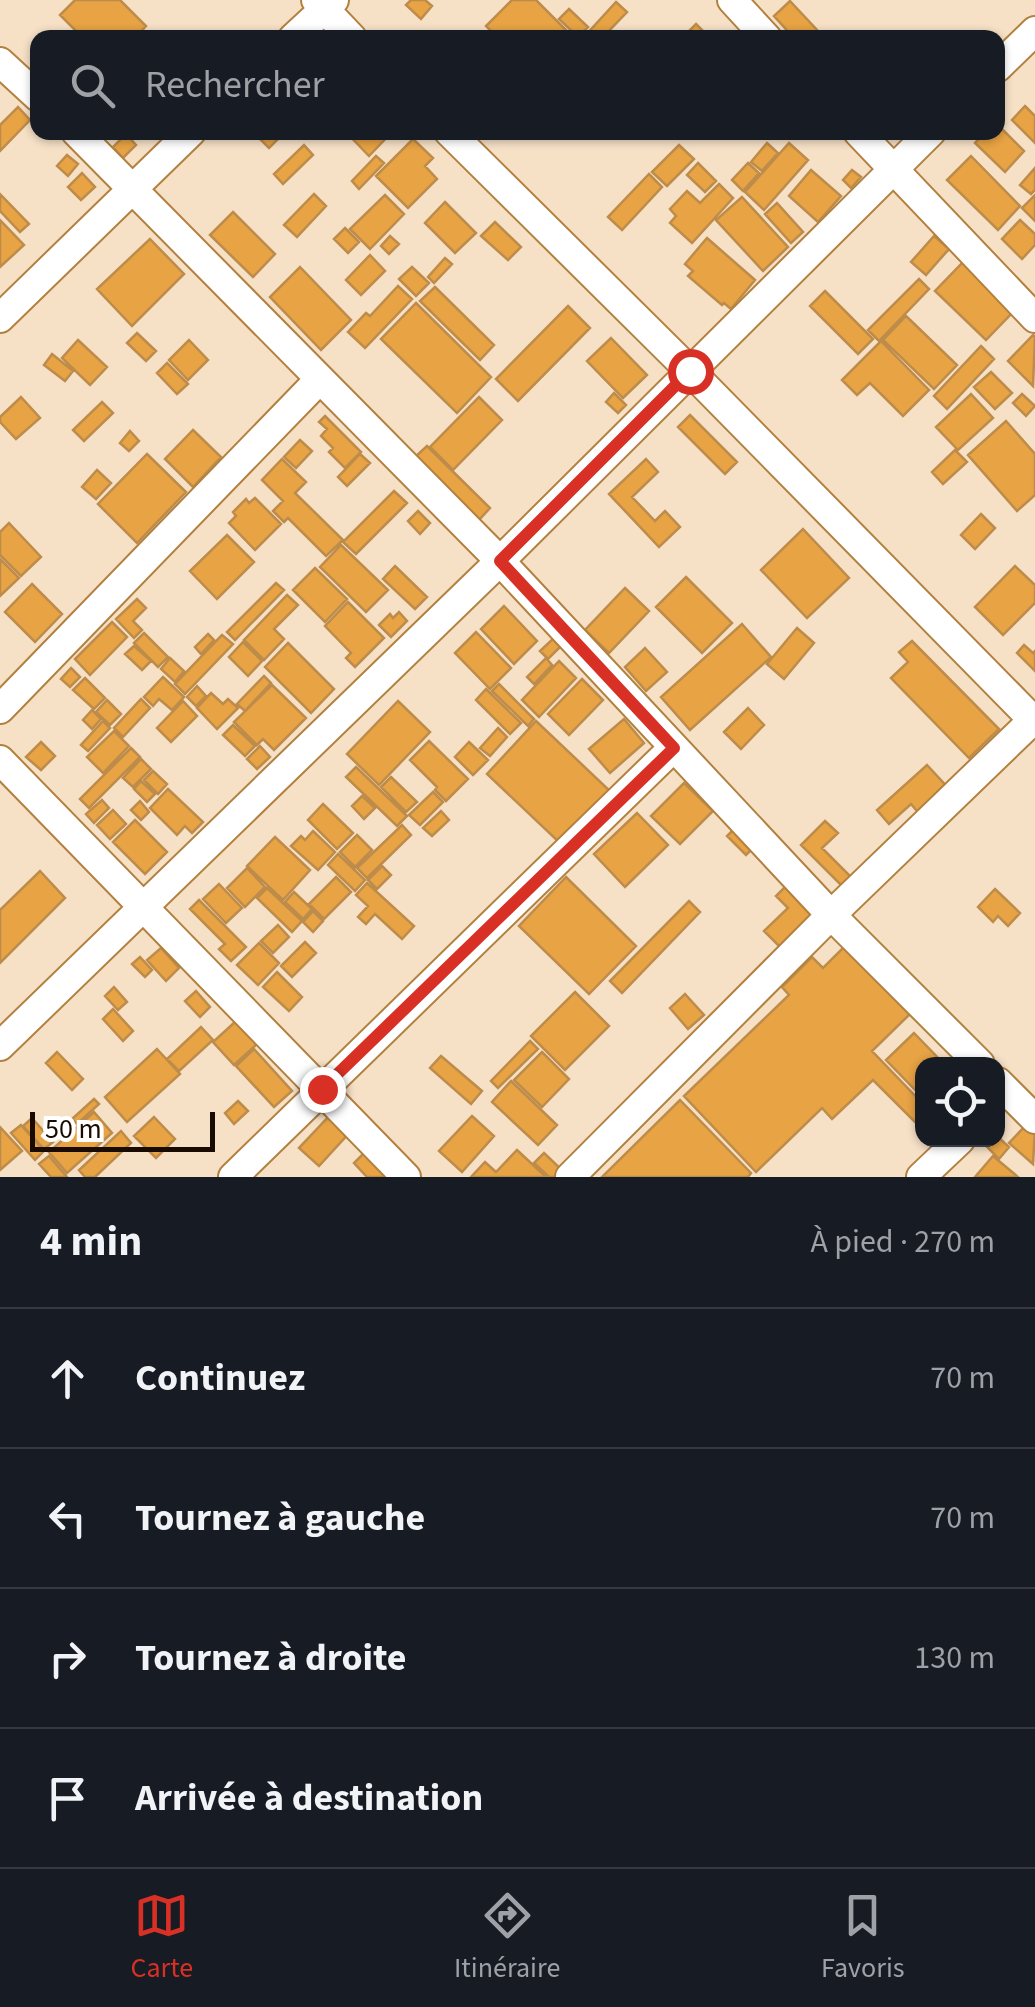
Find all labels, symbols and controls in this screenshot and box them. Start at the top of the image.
search box [30,30,1005,140]
icon: search [65,58,120,113]
text: Rechercher [145,58,325,112]
route start [668,349,714,395]
map controls [915,1057,1005,1147]
button: locate [915,1057,1005,1147]
route end [300,1067,346,1113]
scale bar [30,1107,215,1152]
text: 50 m [45,1109,102,1149]
text: 4 min [40,1212,142,1272]
text: À pied · 270 m [811,1219,995,1265]
icon: ahead [40,1351,95,1406]
text: Continuez [135,1351,305,1405]
text: 70 m [930,1355,995,1401]
icon: left [40,1491,95,1546]
text: Tournez à gauche [135,1491,425,1545]
text: 70 m [930,1495,995,1541]
icon: right [40,1631,95,1686]
text: Tournez à droite [135,1631,407,1685]
text: 130 m [914,1635,995,1681]
icon: arrive [40,1771,95,1826]
text: Arrivée à destination [135,1771,483,1825]
tab: Carte [130,1888,193,1988]
tab: Itinéraire [454,1888,560,1988]
tab: Favoris [821,1888,905,1988]

